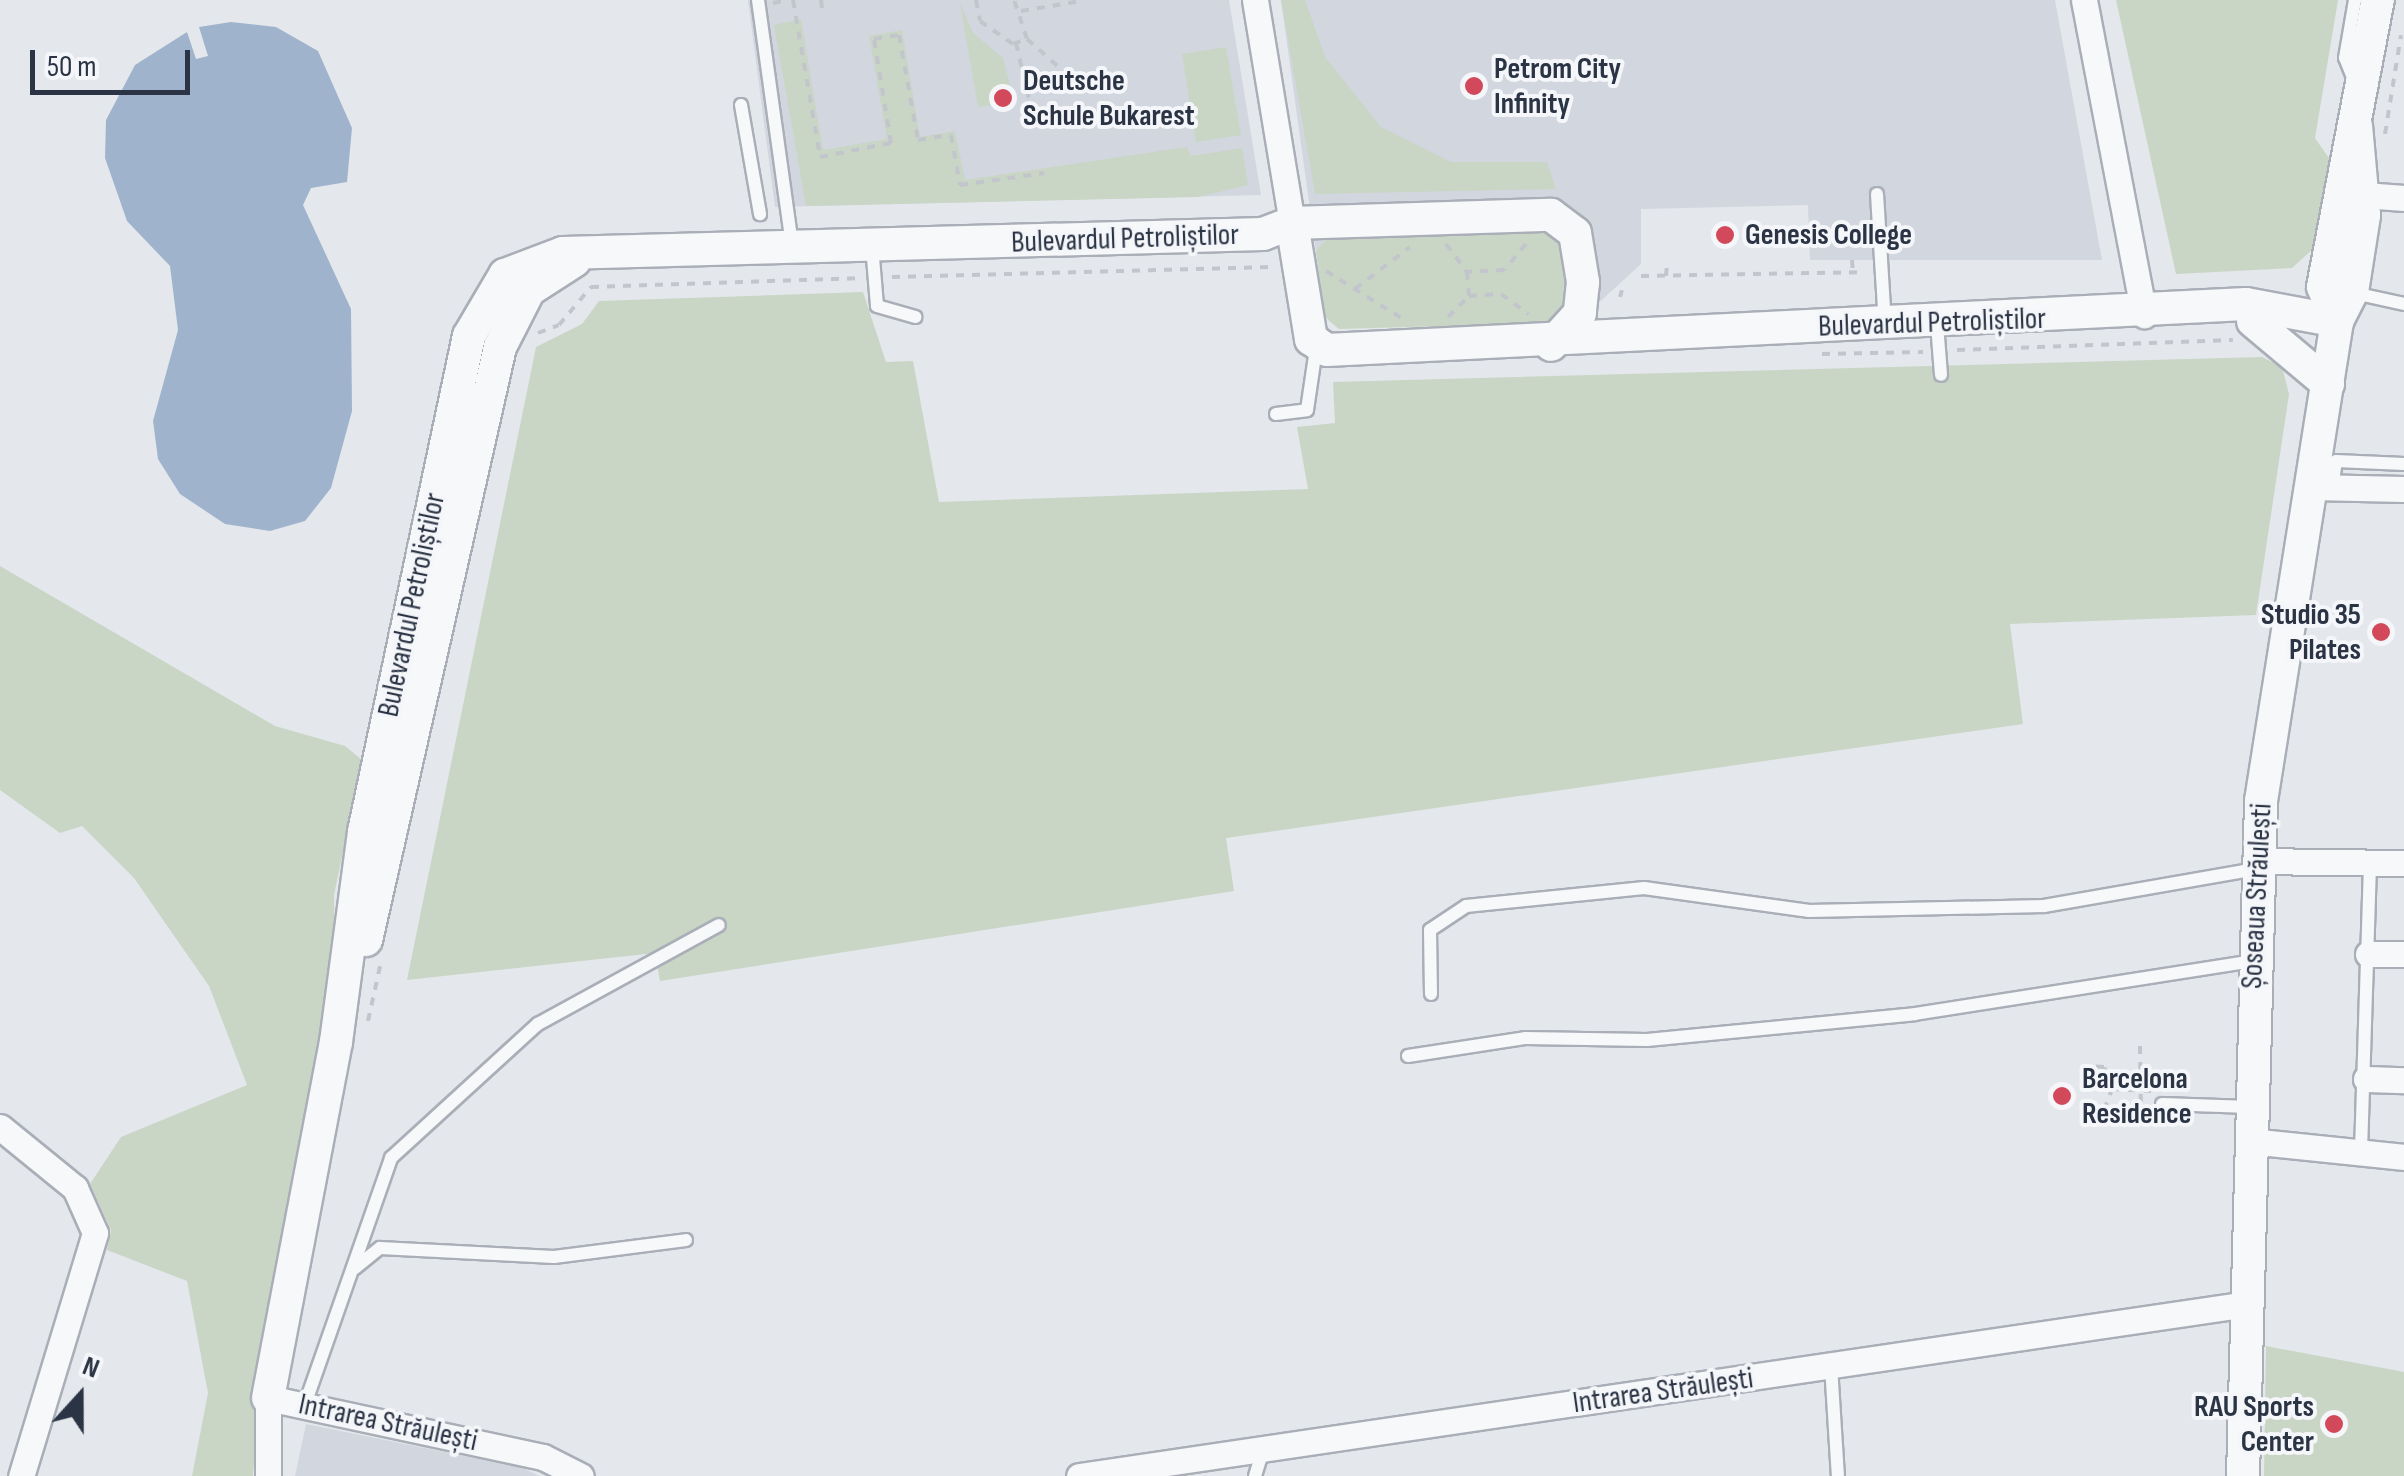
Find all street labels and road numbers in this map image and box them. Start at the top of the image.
street label: Bulevardul Petroliștilor [1011,217,1239,261]
street label: Bulevardul Petroliștilor [1818,301,2046,345]
street label: Bulevardul Petroliștilor [371,490,453,720]
street label: Șoseaua Străulești [2234,802,2280,990]
street label: Intrarea Străulești [1570,1361,1756,1421]
street label: Intrarea Străulești [295,1386,481,1460]

